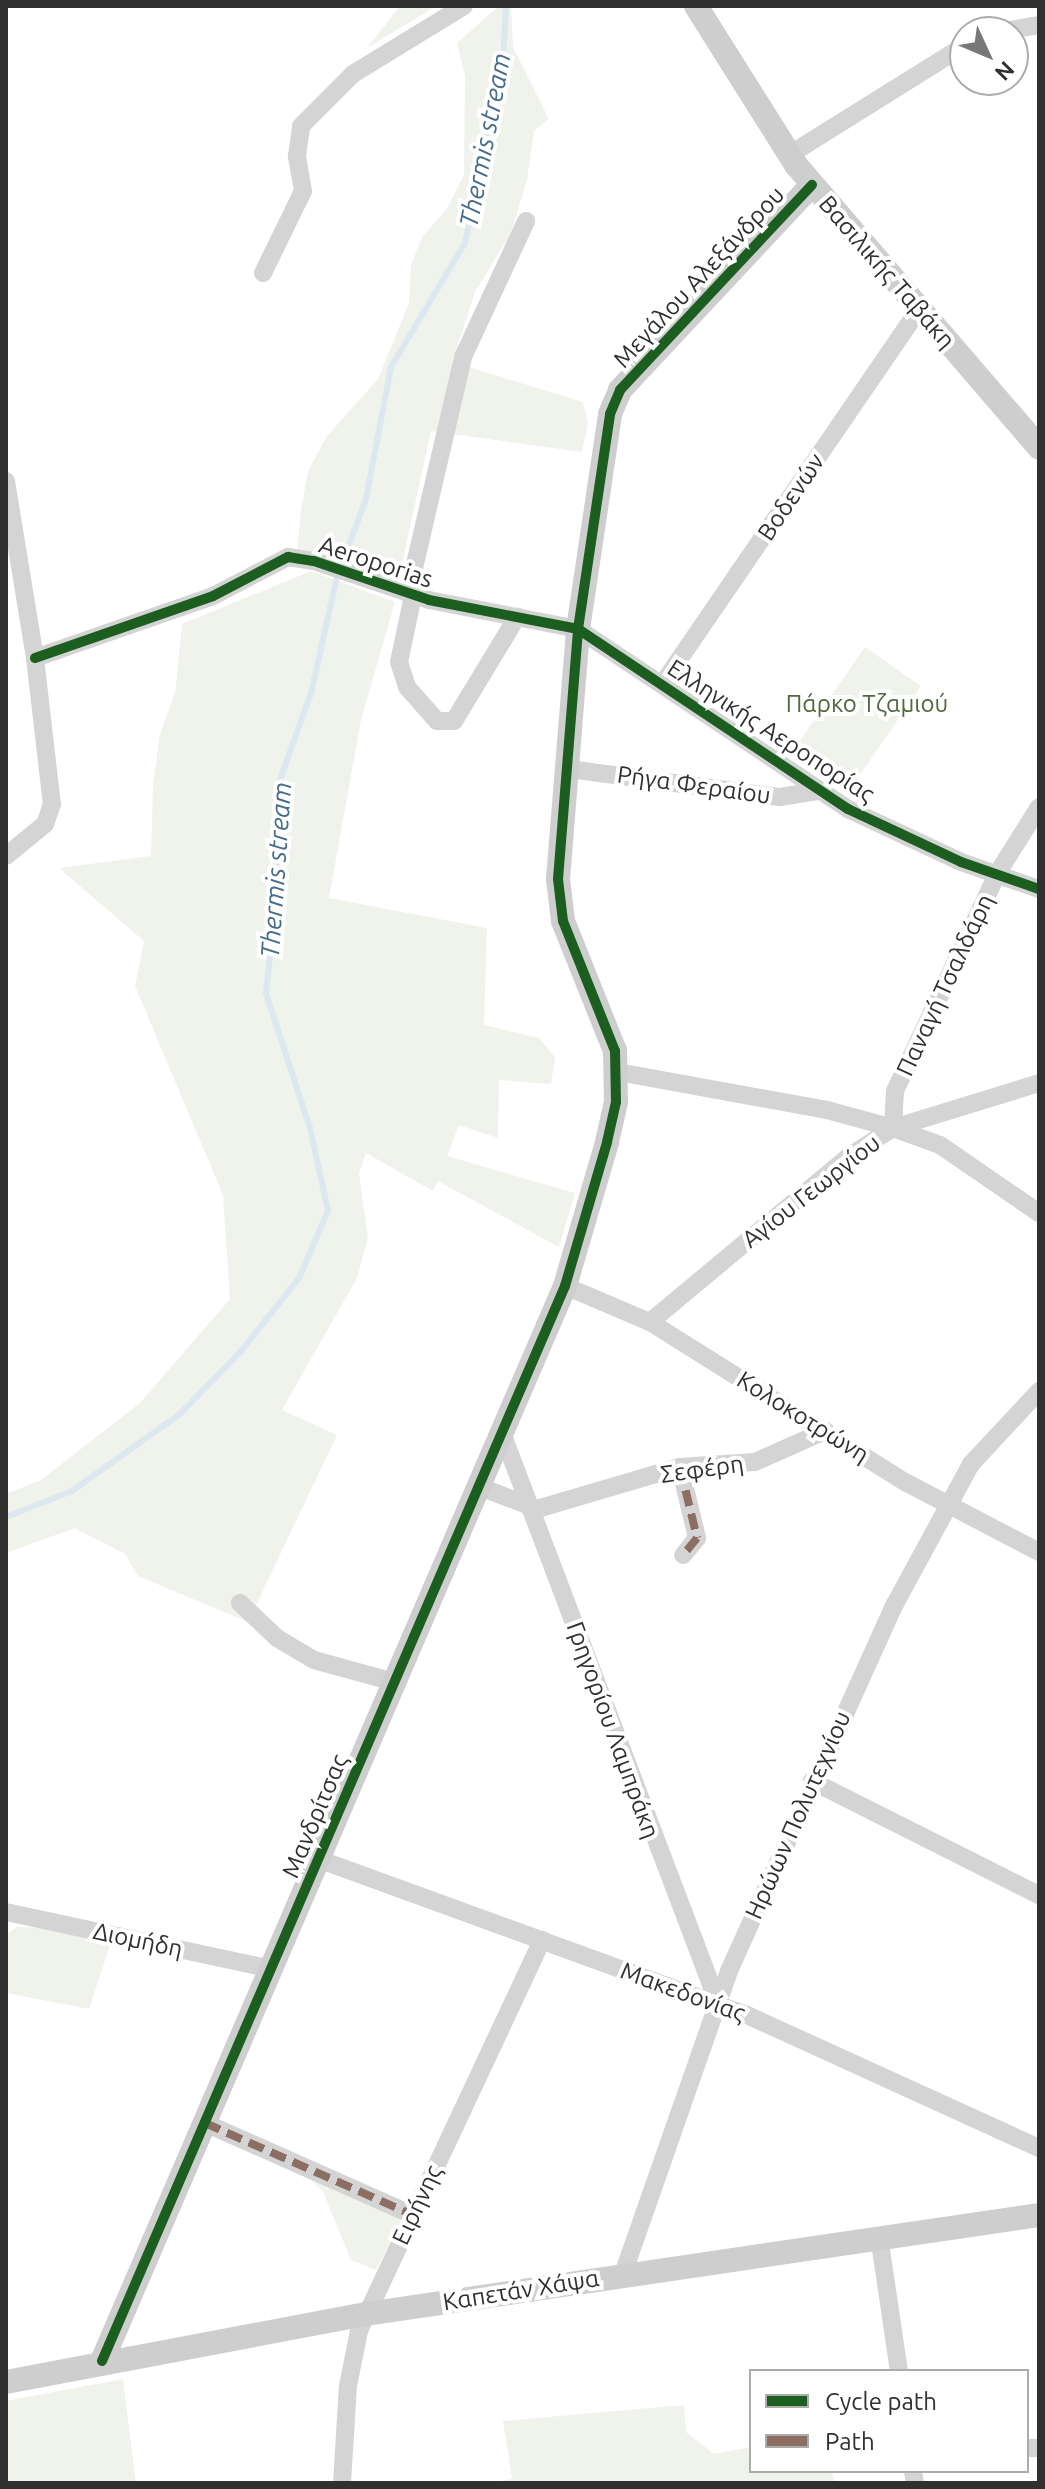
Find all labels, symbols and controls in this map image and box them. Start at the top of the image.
north arrow [949,16,1029,96]
water label: Thermis stream [453,50,517,230]
text: N [990,57,1020,86]
street label: Μεγάλου Αλεξάνδρου [607,180,791,374]
street label: Βασιλικής Ταβάκη [813,190,961,354]
street label: Βοδενών [752,448,830,546]
street label: Aeroporias [316,530,436,594]
street label: Ελληνικής Αεροπορίας [662,653,880,809]
park label: Πάρκο Τζαμιού [786,690,948,718]
street label: Ρήγα Φεραίου [616,760,772,810]
water label: Thermis stream [254,781,298,959]
street label: Παναγή Τσαλδάρη [890,889,1000,1081]
street label: Αγίου Γεωργίου [736,1128,886,1254]
street label: Κολοκοτρώνη [732,1365,874,1469]
street label: Σεφέρη [659,1449,745,1489]
street label: Γρηγορίου Λαμπράκη [560,1618,666,1842]
street label: Ηρώων Πολυτεχνίου [739,1707,857,1923]
street label: Μανδρίτσας [276,1750,354,1882]
street label: Διομήδη [91,1916,185,1964]
street label: Μακεδονίας [617,1956,749,2028]
street label: Ειρήνης [386,2161,448,2249]
street label: Καπετάν Χάψα [441,2263,601,2317]
legend [749,2369,1029,2473]
text: Cycle path [825,2388,937,2415]
text: Path [825,2428,875,2455]

